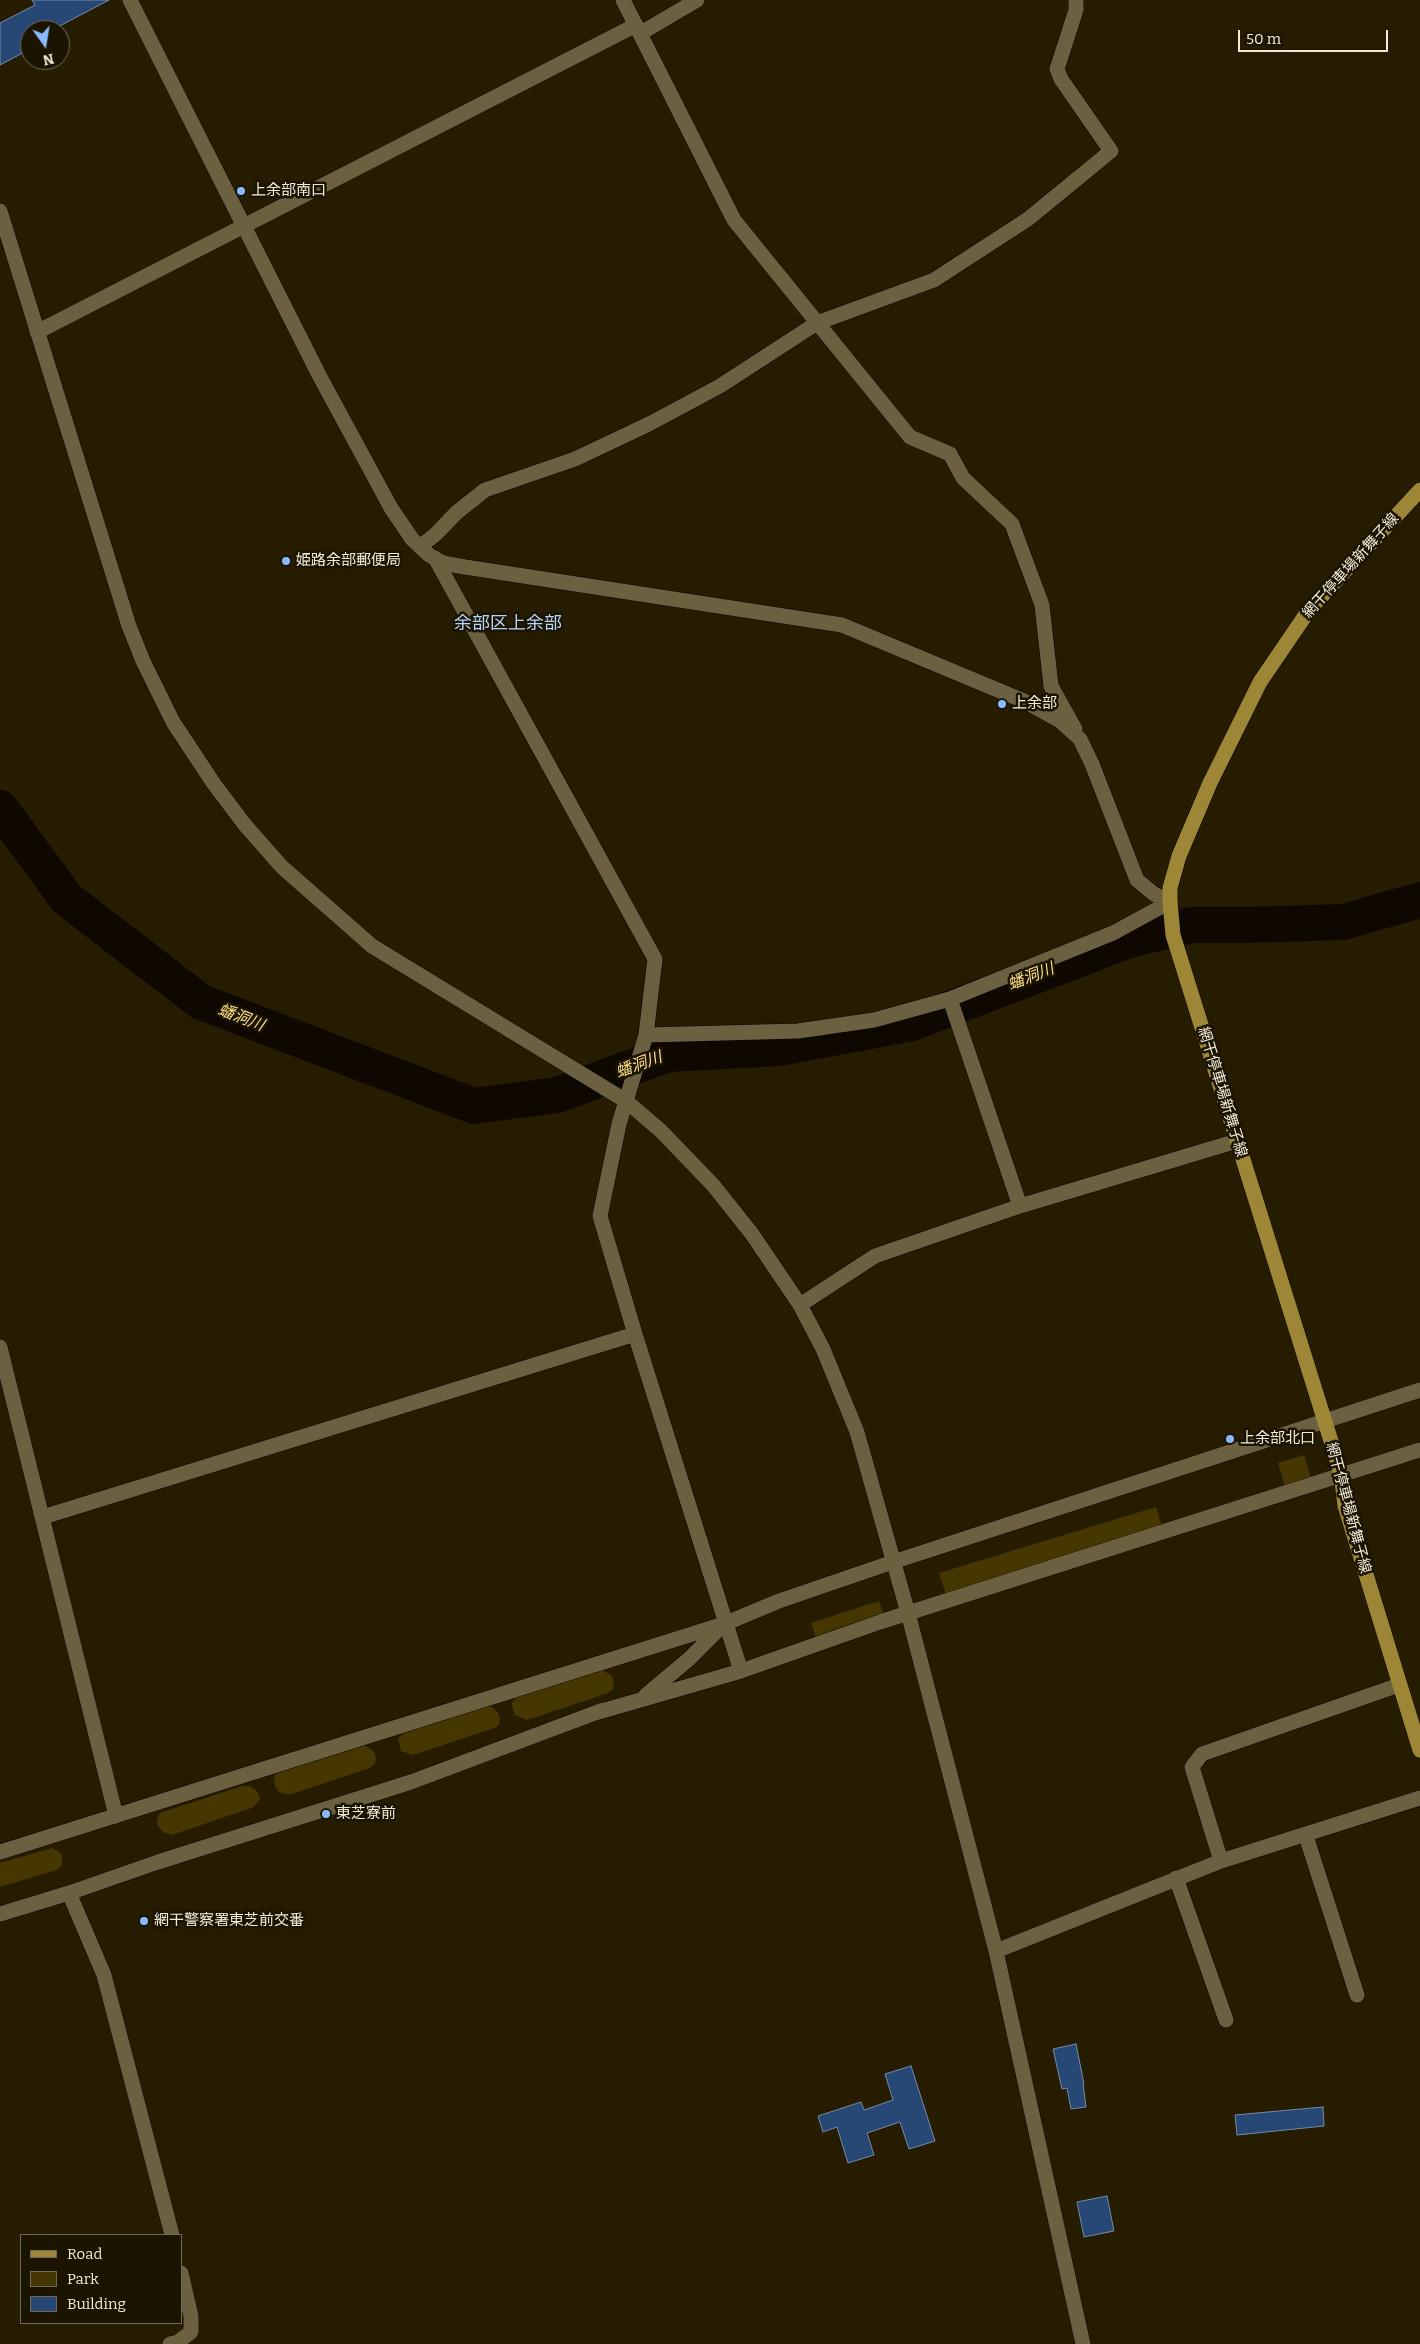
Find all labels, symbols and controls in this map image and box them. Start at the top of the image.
north arrow [20,20,70,70]
scale bar [1240,20,1390,52]
text: 50 m [1246,30,1281,48]
text: N [41,50,55,69]
place label: 上余部南口 [251,182,326,200]
marker: 上余部南口 [235,185,247,197]
street label: 網干停車場新舞子線 [1299,510,1403,622]
place label: 姫路余部郵便局 [296,552,401,570]
marker: 姫路余部郵便局 [280,555,292,567]
district label: 余部区上余部 [454,613,562,635]
place label: 上余部 [1012,695,1057,713]
marker: 上余部 [996,698,1008,710]
water label: 蟠洞川 [1005,959,1057,995]
water label: 蟠洞川 [215,1000,267,1036]
street label: 網干停車場新舞子線 [1194,1025,1250,1159]
water label: 蟠洞川 [613,1048,665,1082]
place label: 上余部北口 [1240,1430,1315,1448]
marker: 上余部北口 [1224,1433,1236,1445]
street label: 網干停車場新舞子線 [1322,1440,1374,1576]
place label: 東芝寮前 [336,1805,396,1823]
marker: 東芝寮前 [320,1808,332,1820]
place label: 網干警察署東芝前交番 [154,1912,304,1930]
marker: 網干警察署東芝前交番 [138,1915,150,1927]
legend [20,2234,182,2324]
text: Road [67,2245,102,2263]
text: Park [67,2270,99,2288]
text: Building [67,2295,126,2313]

